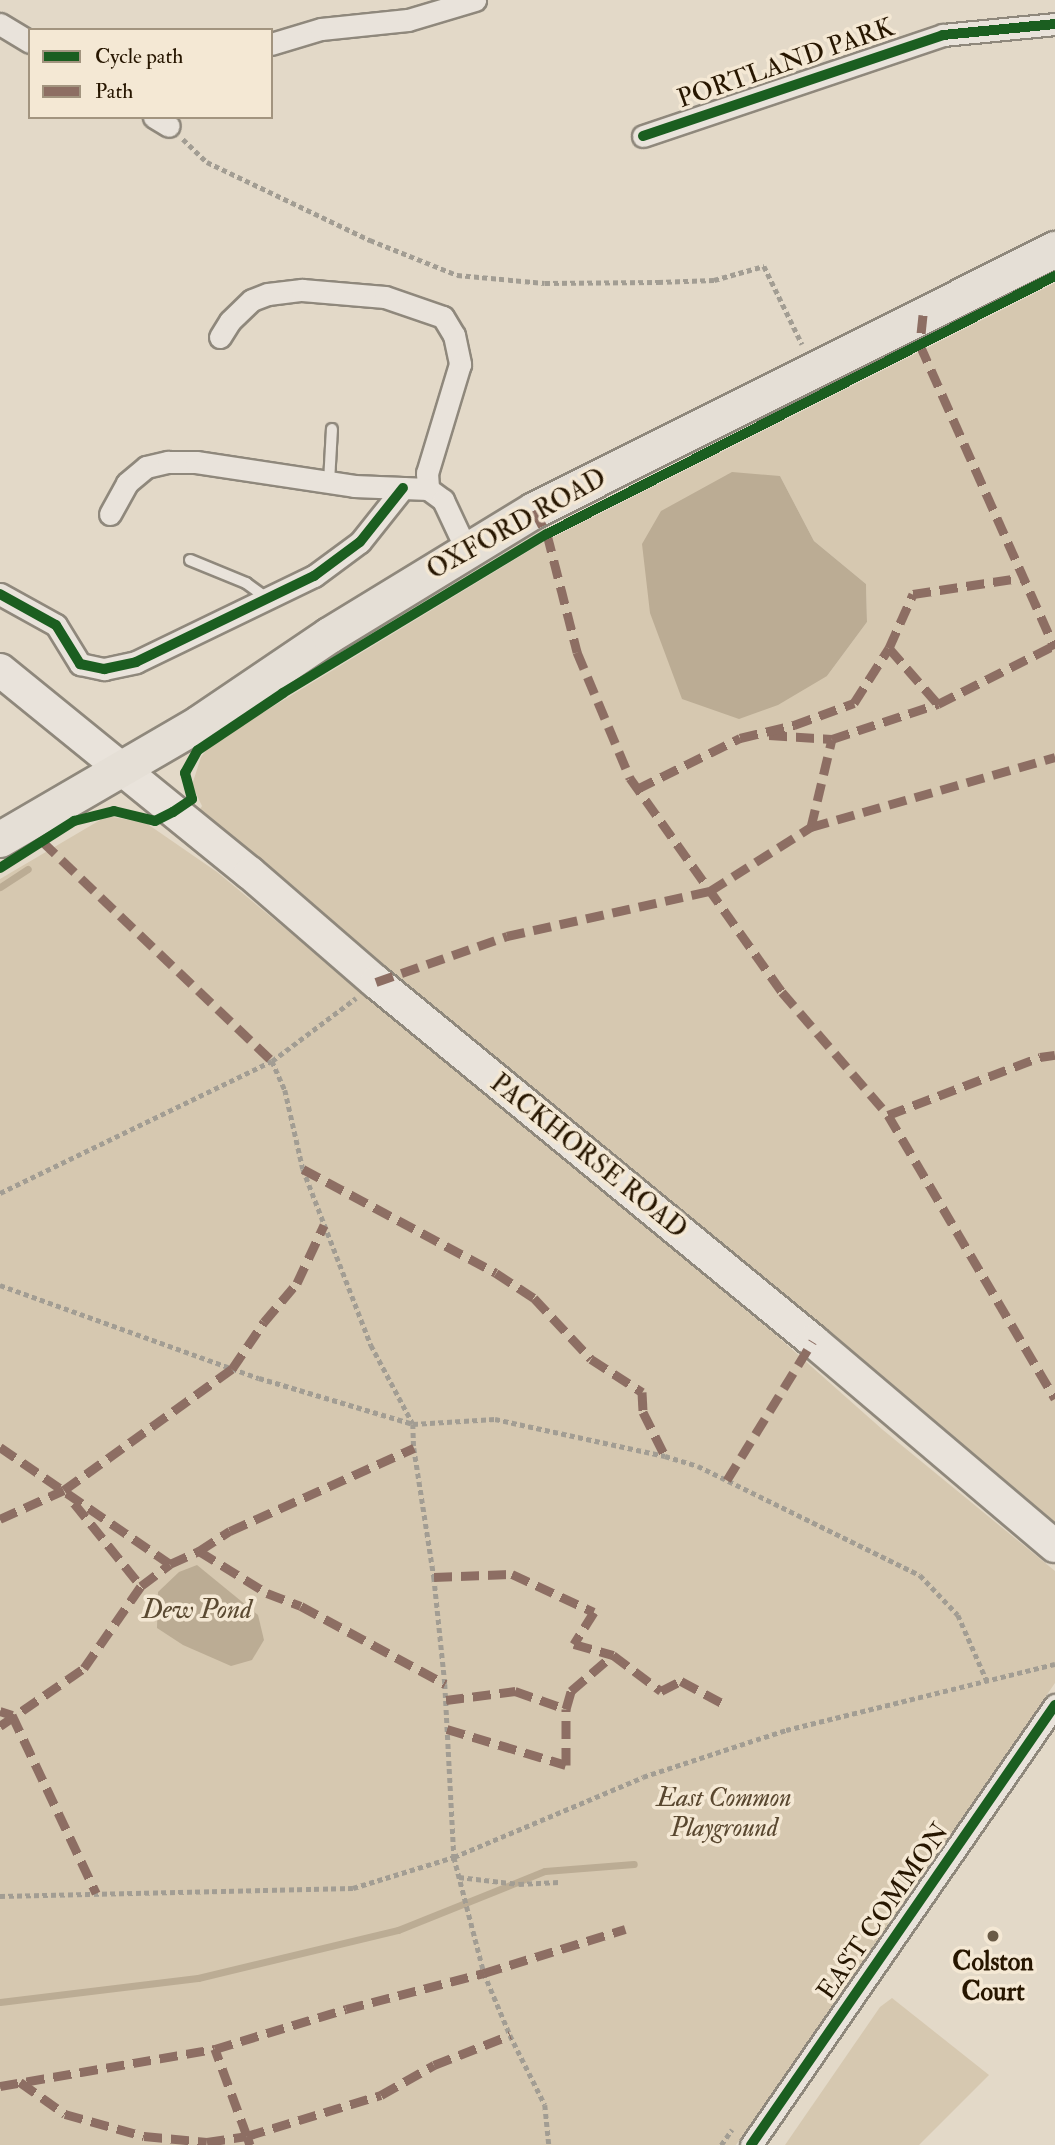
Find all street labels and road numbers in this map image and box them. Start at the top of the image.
street label: PORTLAND PARK [674,12,898,116]
street label: OXFORD ROAD [422,463,612,587]
street label: PACKHORSE ROAD [483,1068,693,1246]
street label: EAST COMMON [811,1818,957,2006]

